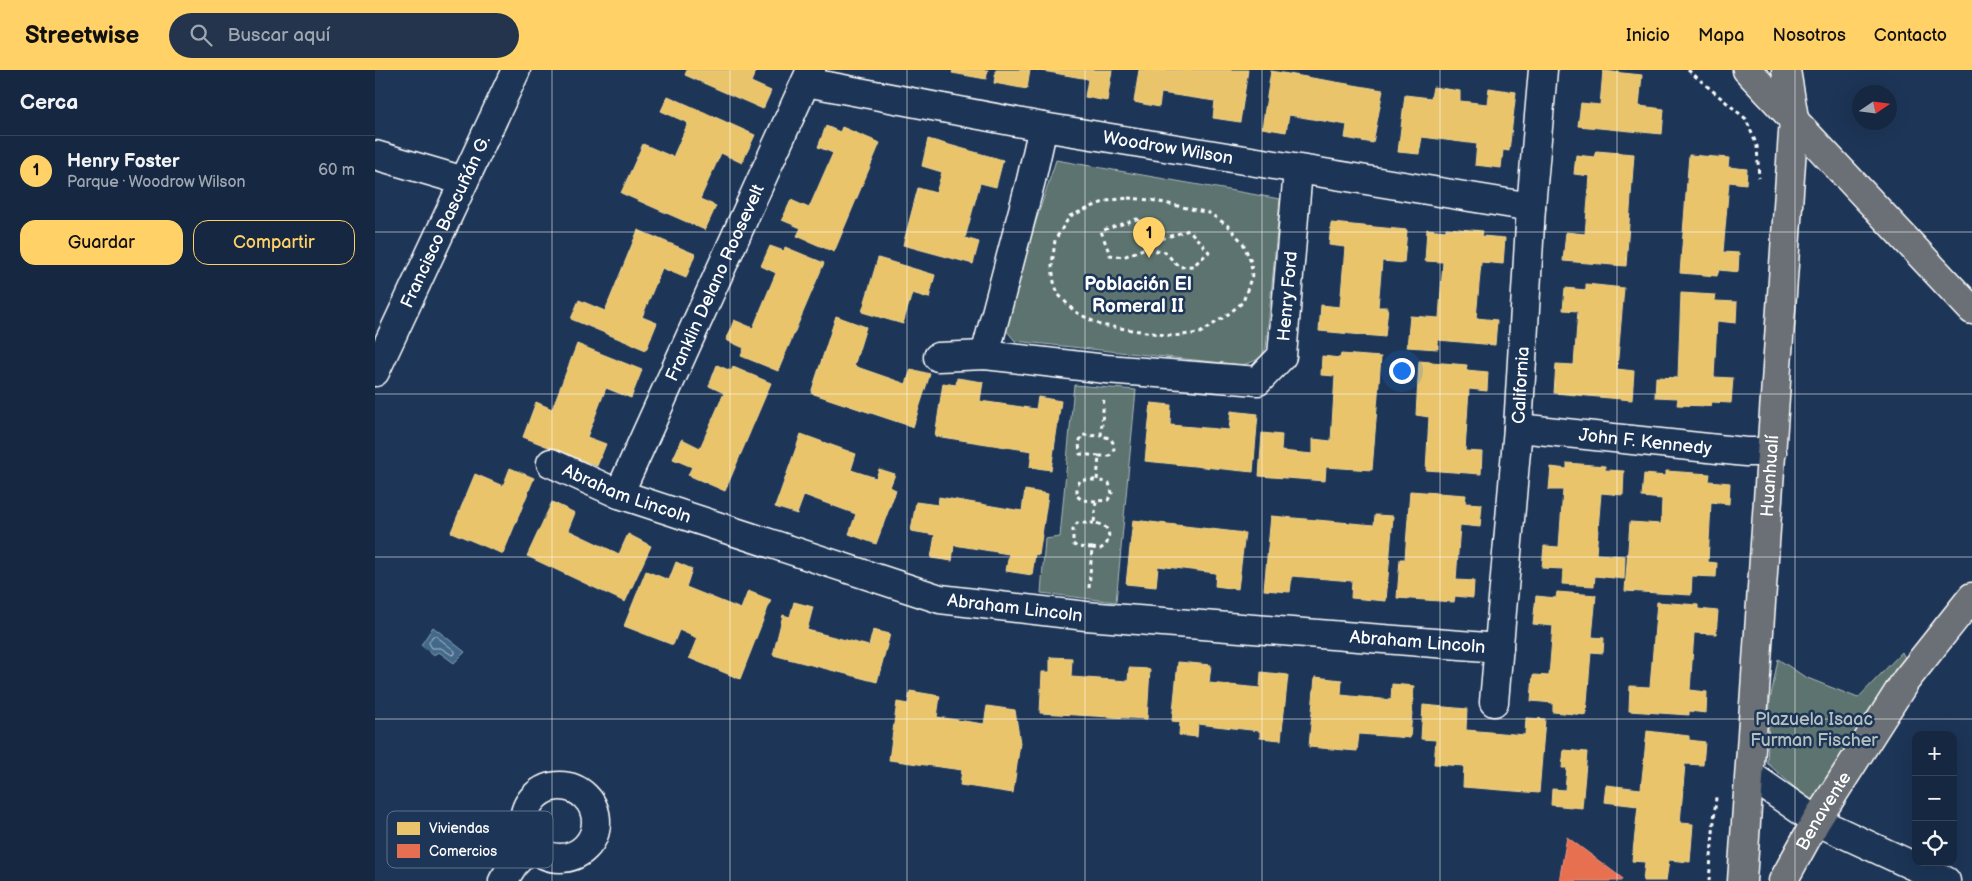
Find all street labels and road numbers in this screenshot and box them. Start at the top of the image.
street label: Woodrow Wilson [1101,126,1235,169]
street label: Francisco Bascuñán G. [396,132,495,311]
street label: Franklin Delano Roosevelt [661,181,769,384]
street label: Henry Ford [1273,250,1301,342]
street label: California [1508,346,1533,424]
street label: John F. Kennedy [1578,424,1714,459]
street label: Huanhualí [1756,434,1783,518]
street label: Abraham Lincoln [559,459,694,527]
street label: Abraham Lincoln [946,589,1084,626]
street label: Abraham Lincoln [1349,626,1486,657]
street label: Benavente [1792,767,1856,854]

